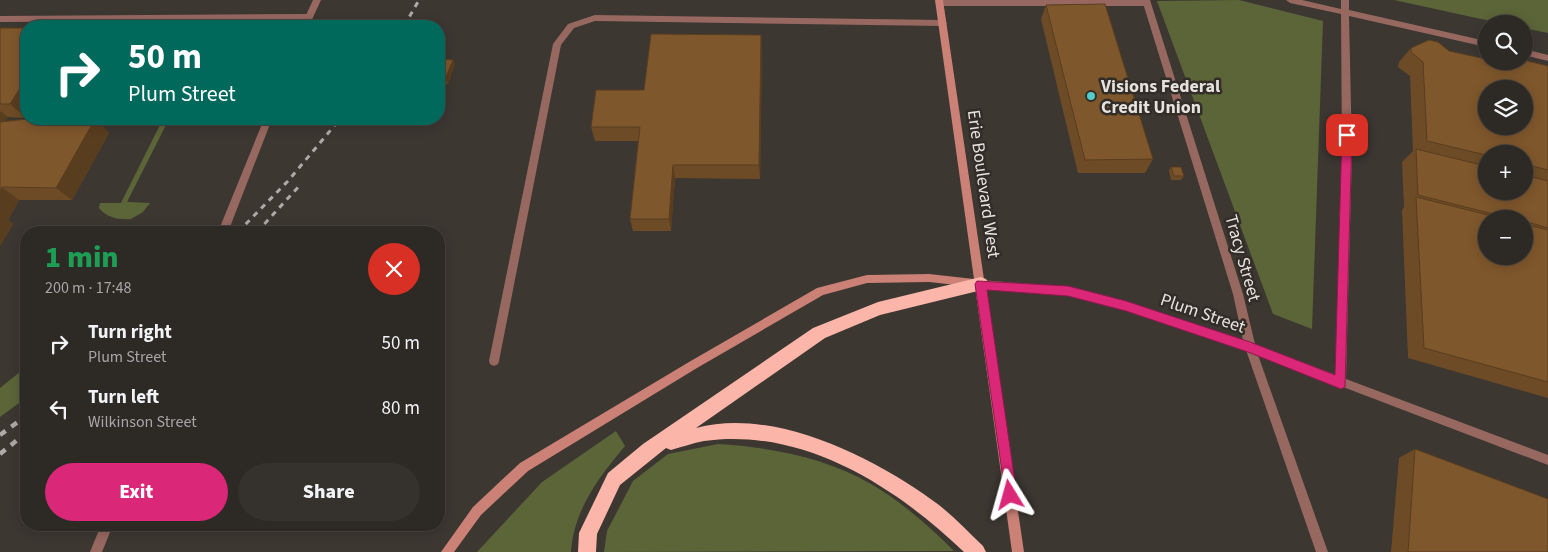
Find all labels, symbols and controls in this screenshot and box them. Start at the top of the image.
map controls [1478,15,1533,265]
button: search [1478,15,1533,70]
text: 50 m [128,32,202,82]
icon: right [45,40,110,105]
place label: Visions Federal Credit Union [1100,74,1220,120]
text: Plum Street [128,78,236,110]
button: layers [1478,80,1533,135]
marker: Visions Federal Credit Union [1085,90,1097,102]
street label: Erie Boulevard West [961,108,1006,260]
pin [1326,114,1368,156]
icon: arrive [1333,121,1361,149]
button: + [1478,145,1533,200]
button: − [1478,210,1533,265]
street label: Tracy Street [1218,212,1267,304]
text: 1 min [45,236,119,279]
button: close [368,243,420,295]
text: 200 m · 17:48 [45,277,132,299]
street label: Plum Street [1157,287,1249,340]
text: Turn right [88,319,172,346]
icon: right [45,330,73,358]
text: 50 m [382,330,420,357]
text: Plum Street [88,346,166,368]
text: Turn left [88,384,159,411]
icon: left [45,395,73,423]
text: 80 m [382,395,420,422]
text: Wilkinson Street [88,411,197,433]
button: Exit [45,463,228,521]
button: Share [238,463,420,521]
position arrow [983,468,1035,520]

